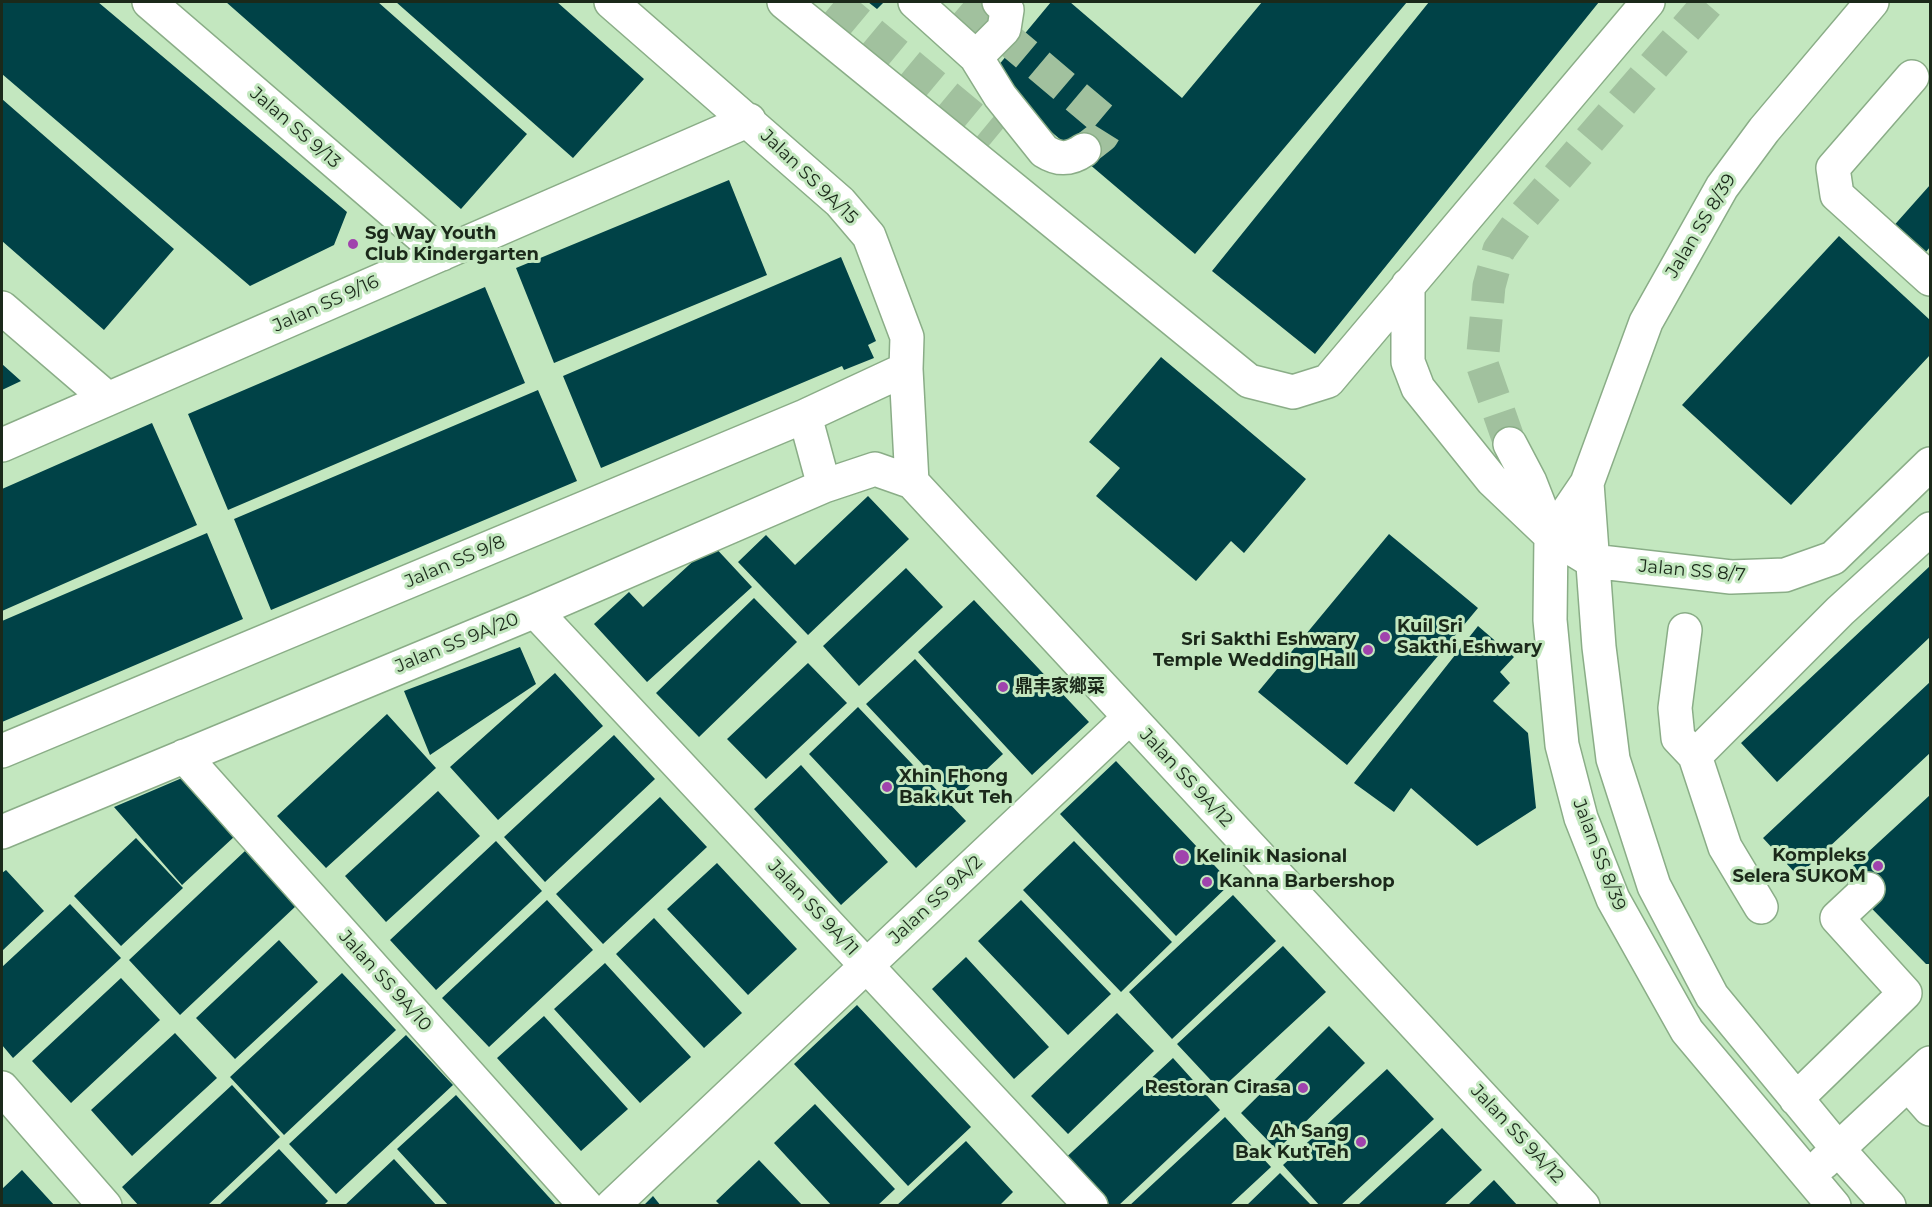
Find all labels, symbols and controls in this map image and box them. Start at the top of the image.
street label: Jalan SS 9/13 [245,83,345,173]
street label: Jalan SS 9A/15 [756,125,862,229]
street label: Jalan SS 8/39 [1661,170,1741,282]
place label: Sg Way Youth Club Kindergarten [365,223,539,266]
marker: Sg Way Youth Club Kindergarten [346,237,360,251]
street label: Jalan SS 9/16 [270,271,382,337]
street label: Jalan SS 9/8 [402,531,508,593]
street label: Jalan SS 8/7 [1638,556,1746,586]
street label: Jalan SS 9A/20 [392,608,522,678]
place label: Kuil Sri Sakthi Eshwary [1397,616,1542,658]
place label: Sri Sakthi Eshwary Temple Wedding Hall [1153,629,1356,672]
marker: Kuil Sri Sakthi Eshwary [1378,630,1392,644]
marker: Sri Sakthi Eshwary Temple Wedding Hall [1361,643,1375,657]
place label: 鼎丰家鄉菜 [1015,676,1105,698]
marker: 鼎丰家鄉菜 [996,680,1010,694]
street label: Jalan SS 9A/12 [1135,724,1237,832]
place label: Xhin Fhong Bak Kut Teh [899,766,1013,808]
marker: Xhin Fhong Bak Kut Teh [880,780,894,794]
street label: Jalan SS 8/39 [1568,796,1630,914]
place label: Kompleks Selera SUKOM [1732,845,1866,888]
place label: Kelinik Nasional [1196,846,1347,868]
marker: Kelinik Nasional [1173,848,1191,866]
street label: Jalan SS 9A/2 [885,851,987,949]
street label: Jalan SS 9A/11 [763,856,863,960]
marker: Kompleks Selera SUKOM [1871,859,1885,873]
place label: Kanna Barbershop [1219,871,1395,893]
marker: Kanna Barbershop [1200,875,1214,889]
street label: Jalan SS 9A/10 [334,926,436,1036]
place label: Restoran Cirasa [1145,1077,1291,1099]
street label: Jalan SS 9A/12 [1466,1080,1568,1188]
marker: Restoran Cirasa [1296,1081,1310,1095]
place label: Ah Sang Bak Kut Teh [1235,1121,1349,1164]
marker: Ah Sang Bak Kut Teh [1354,1135,1368,1149]

